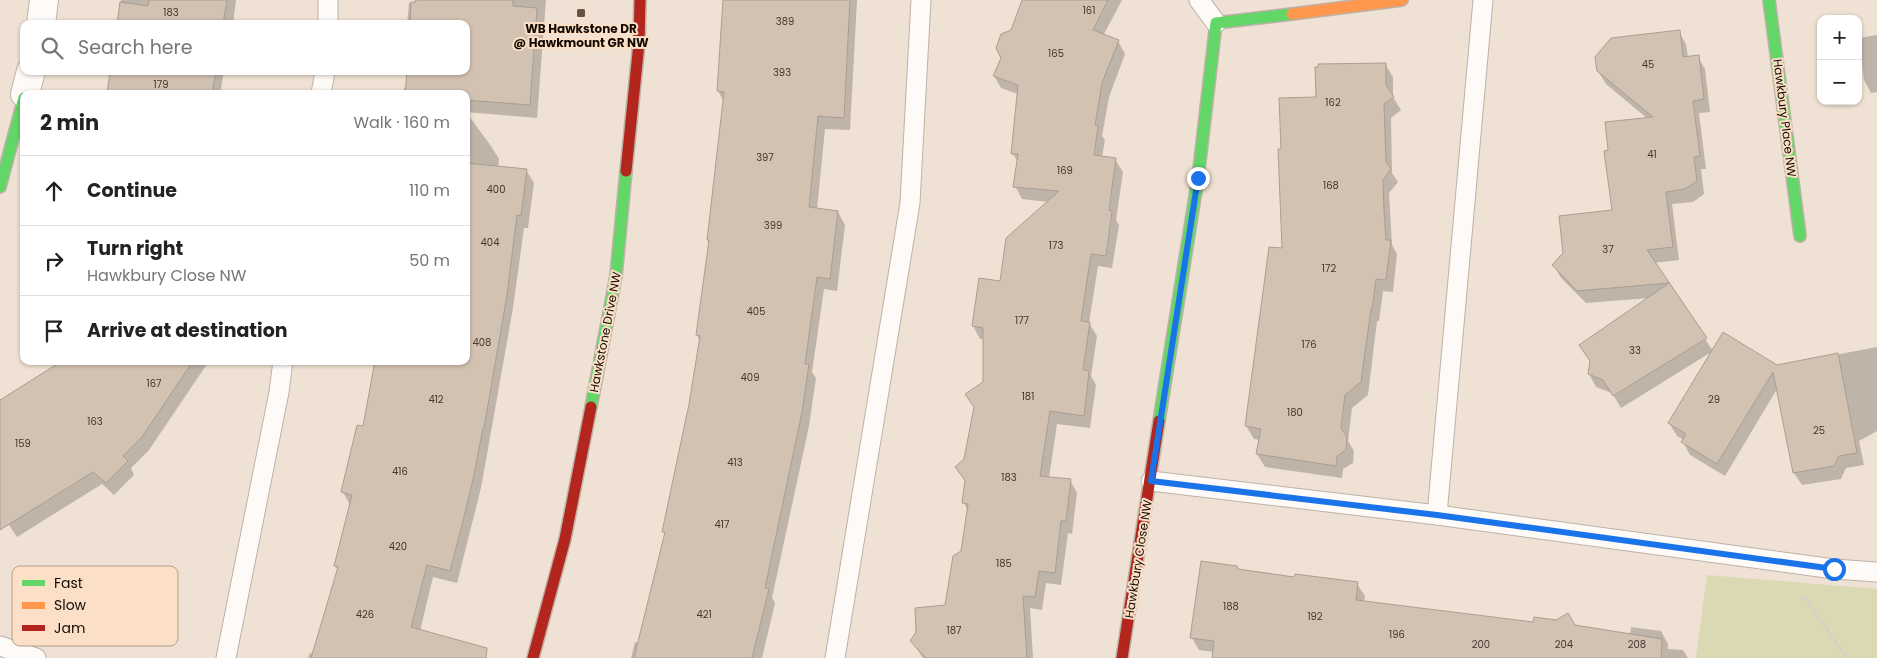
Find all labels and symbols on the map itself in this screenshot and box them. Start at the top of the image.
house number: 161 [1083,3,1095,18]
house number: 183 [163,5,179,20]
marker: WB Hawkstone DR @ Hawkmount GR NW [575,7,587,19]
house number: 389 [776,14,794,29]
place label: WB Hawkstone DR @ Hawkmount GR NW [513,20,649,51]
house number: 165 [1048,46,1064,61]
house number: 45 [1642,57,1654,72]
street label: Hawkbury Place NW [1769,58,1801,178]
house number: 393 [773,65,791,80]
house number: 179 [154,77,168,92]
house number: 162 [1325,95,1341,110]
house number: 41 [1647,147,1657,162]
house number: 397 [756,150,774,165]
house number: 169 [1057,163,1073,178]
route end [1187,167,1210,190]
house number: 168 [1323,178,1339,193]
house number: 400 [487,182,505,197]
house number: 399 [764,218,782,233]
house number: 404 [481,235,499,250]
house number: 173 [1049,238,1063,253]
house number: 37 [1602,242,1614,257]
house number: 172 [1322,261,1336,276]
street label: Hawkstone Drive NW [585,270,625,394]
house number: 405 [747,304,765,319]
house number: 177 [1015,313,1030,328]
house number: 408 [473,335,491,350]
house number: 176 [1301,337,1317,352]
house number: 33 [1629,343,1641,358]
house number: 409 [741,370,759,385]
house number: 167 [146,376,162,391]
house number: 181 [1022,389,1034,404]
house number: 412 [428,392,444,407]
house number: 29 [1708,392,1720,407]
house number: 180 [1287,405,1303,420]
house number: 163 [87,414,103,429]
house number: 25 [1813,423,1825,438]
house number: 159 [15,436,31,451]
house number: 413 [727,455,743,470]
house number: 416 [392,464,408,479]
house number: 183 [1001,470,1017,485]
street label: Hawkbury Close NW [1120,498,1156,619]
house number: 417 [715,517,730,532]
house number: 420 [389,539,407,554]
house number: 185 [996,556,1012,571]
route start [1823,558,1846,581]
legend [12,566,178,646]
text: Fast [54,573,83,593]
text: Slow [54,595,87,615]
house number: 188 [1223,599,1239,614]
house number: 426 [356,607,374,622]
house number: 421 [696,607,712,622]
house number: 192 [1307,609,1323,624]
text: Jam [54,618,85,638]
house number: 187 [947,623,962,638]
house number: 196 [1389,627,1405,642]
house number: 200 [1472,637,1490,652]
house number: 204 [1555,637,1573,652]
house number: 208 [1628,637,1646,652]

